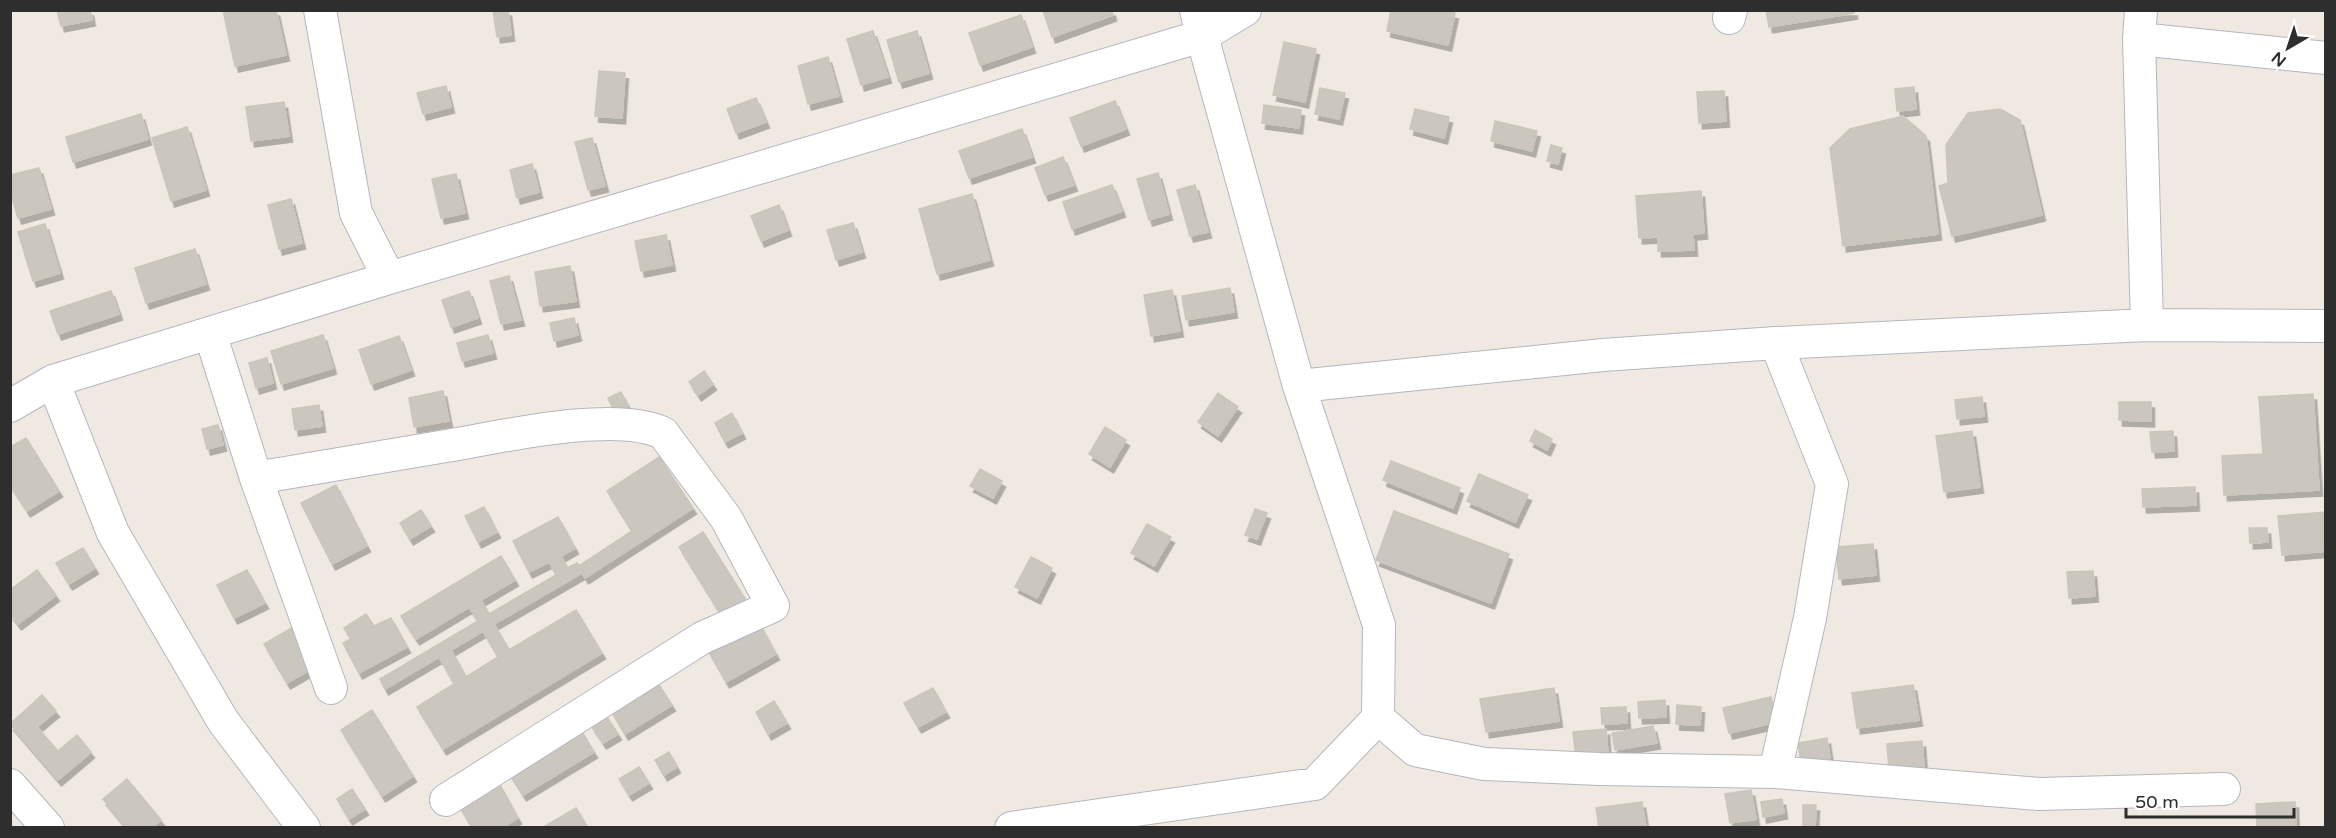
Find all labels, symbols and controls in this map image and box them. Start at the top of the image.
north arrow [2258,18,2318,78]
text: N [2268,47,2290,71]
scale bar [2126,781,2294,819]
text: 50 m [2135,791,2179,813]

